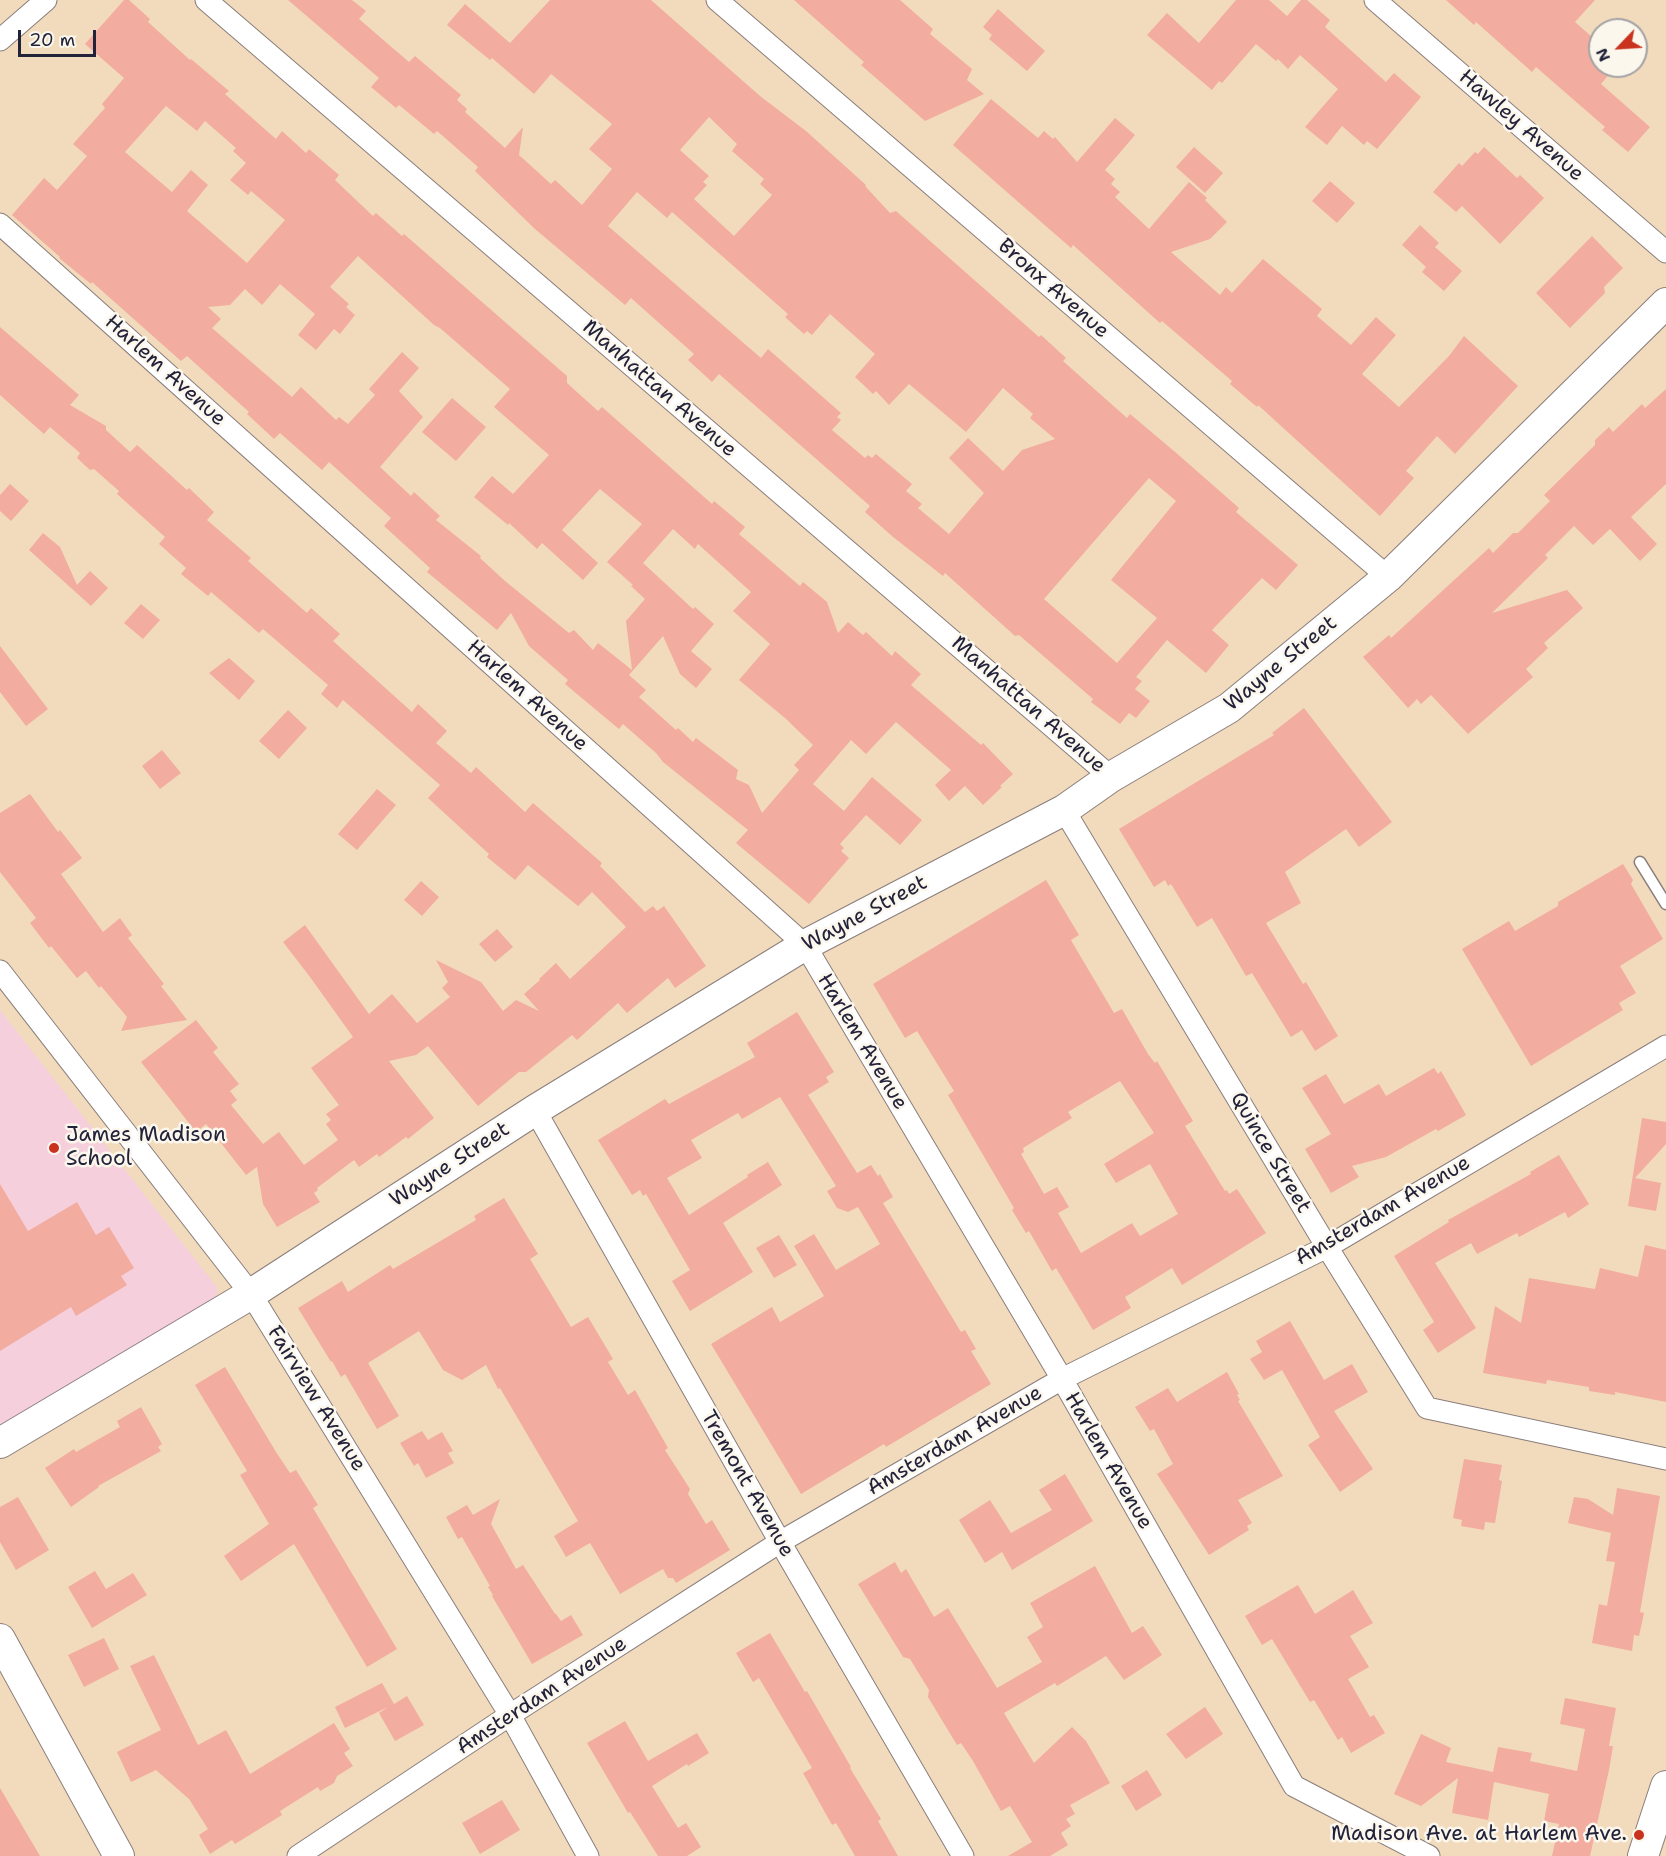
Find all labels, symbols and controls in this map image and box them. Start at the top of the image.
scale bar [21,18,99,56]
north arrow [1588,18,1648,78]
text: 20 m [29,28,75,52]
text: N [1591,45,1615,65]
street label: Hawley Avenue [1453,65,1589,187]
street label: Bronx Avenue [992,234,1114,344]
street label: Harlem Avenue [99,310,231,432]
street label: Manhattan Avenue [577,315,741,463]
street label: Wayne Street [1220,611,1342,717]
street label: Manhattan Avenue [946,631,1110,779]
street label: Harlem Avenue [461,635,593,757]
street label: Wayne Street [798,871,932,957]
street label: Harlem Avenue [811,969,913,1115]
street label: Quince Street [1224,1088,1316,1218]
street label: Wayne Street [385,1117,515,1213]
place label: James Madison School [66,1123,226,1173]
marker: James Madison School [47,1141,61,1155]
street label: Amsterdam Avenue [1291,1151,1475,1271]
street label: Fairview Avenue [261,1322,371,1476]
street label: Amsterdam Avenue [863,1381,1047,1501]
street label: Harlem Avenue [1058,1388,1158,1534]
street label: Tremont Avenue [695,1406,799,1562]
street label: Amsterdam Avenue [452,1632,632,1760]
place label: Madison Ave. at Harlem Ave. [1331,1822,1627,1848]
marker: Madison Ave. at Harlem Ave. [1632,1828,1646,1842]

